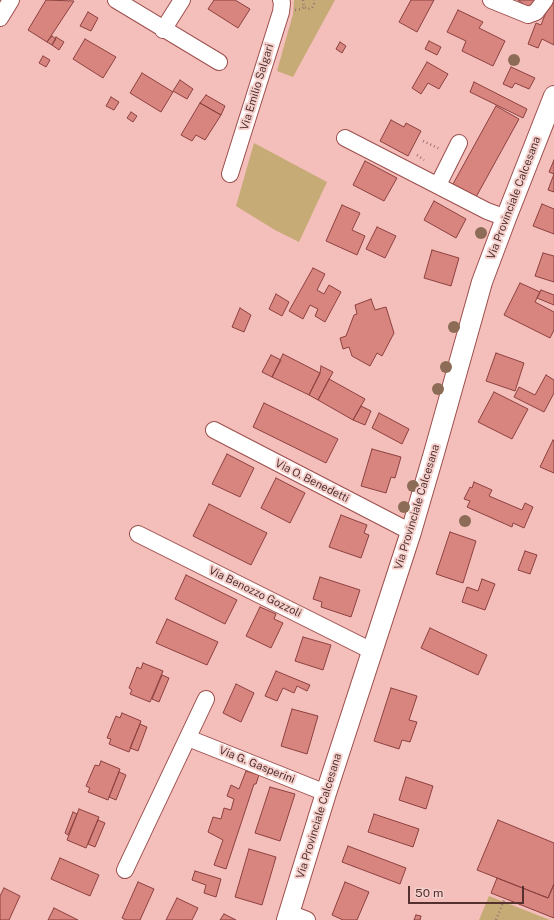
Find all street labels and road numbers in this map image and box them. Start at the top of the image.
street label: Via Emilio Salgari [238,42,276,132]
street label: Via Provinciale Calcesana [484,135,544,261]
street label: Via Provinciale Calcesana [392,443,442,571]
street label: Via O. Benedetti [273,457,351,505]
street label: Via Benozzo Gozzoli [206,564,304,620]
street label: Via G. Gasperini [217,744,297,786]
street label: Via Provinciale Calcesana [294,752,344,880]

